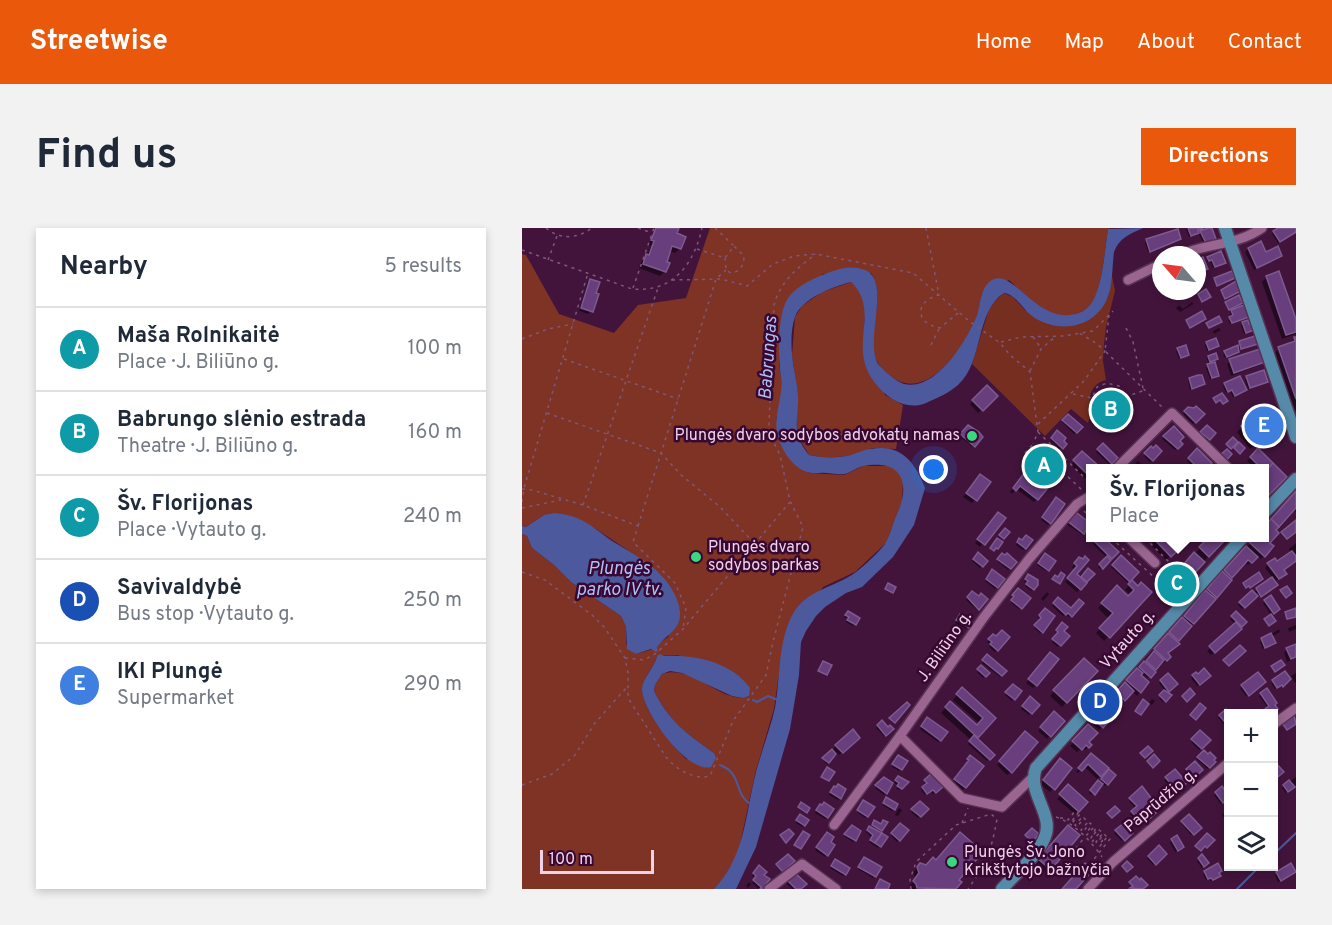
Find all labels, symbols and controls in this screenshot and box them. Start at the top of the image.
text: Streetwise [30,24,168,60]
text: Home [976,29,1032,56]
text: Map [1065,29,1104,56]
text: About [1137,29,1195,56]
text: Contact [1228,29,1302,56]
button: Directions [1141,128,1296,185]
text: Find us [36,130,177,183]
north arrow [1152,246,1206,300]
text: Nearby [60,251,148,284]
text: 5 results [385,254,462,280]
water label: Babrungas [755,314,783,401]
text: Maša Rolnikaitė [117,323,280,350]
text: A [72,336,87,362]
text: 100 m [407,336,462,362]
text: Place · J. Biliūno g. [117,350,278,376]
pin: B [1092,388,1130,432]
pin: E [1244,404,1284,448]
text: Babrungo slėnio estrada [117,407,366,434]
text: B [73,420,86,446]
text: 160 m [408,420,462,446]
place label: Plungės dvaro sodybos advokatų namas [675,426,960,446]
marker: Plungės dvaro sodybos advokatų namas [965,429,979,443]
text: Theatre · J. Biliūno g. [117,434,298,460]
pin: A [1024,444,1064,488]
your location [919,455,948,484]
popup [1086,464,1269,542]
text: Šv. Florijonas [1109,477,1246,504]
text: Šv. Florijonas [117,491,253,518]
text: C [73,504,86,530]
text: 240 m [403,504,462,530]
text: Place [1109,504,1159,530]
text: Place · Vytauto g. [117,518,266,544]
place label: Plungės dvaro sodybos parkas [708,538,819,576]
marker: Plungės dvaro sodybos parkas [689,550,703,564]
water label: Plungės parko IV tv. [576,558,662,602]
pin: C [1158,562,1196,606]
text: Savivaldybė [117,575,242,602]
text: D [72,588,87,614]
text: 250 m [403,588,462,614]
text: Bus stop · Vytauto g. [117,602,294,628]
street label: Vytauto g. [1096,606,1160,674]
street label: J. Biliūno g. [913,608,977,686]
text: IKI Plungė [117,659,223,686]
text: E [73,672,86,698]
text: 290 m [404,672,462,698]
pin: D [1080,680,1120,724]
text: Supermarket [117,686,234,712]
map controls [1224,709,1278,871]
button: + [1224,709,1278,763]
button: − [1224,763,1278,817]
street label: Paprūdžio g. [1120,765,1202,837]
button: layers [1224,817,1278,871]
place label: Plungės Šv. Jono Krikštytojo bažnyčia [964,841,1110,881]
scale bar [540,847,654,874]
text: 100 m [549,850,593,870]
marker: Plungės Šv. Jono Krikštytojo bažnyčia [945,855,959,869]

